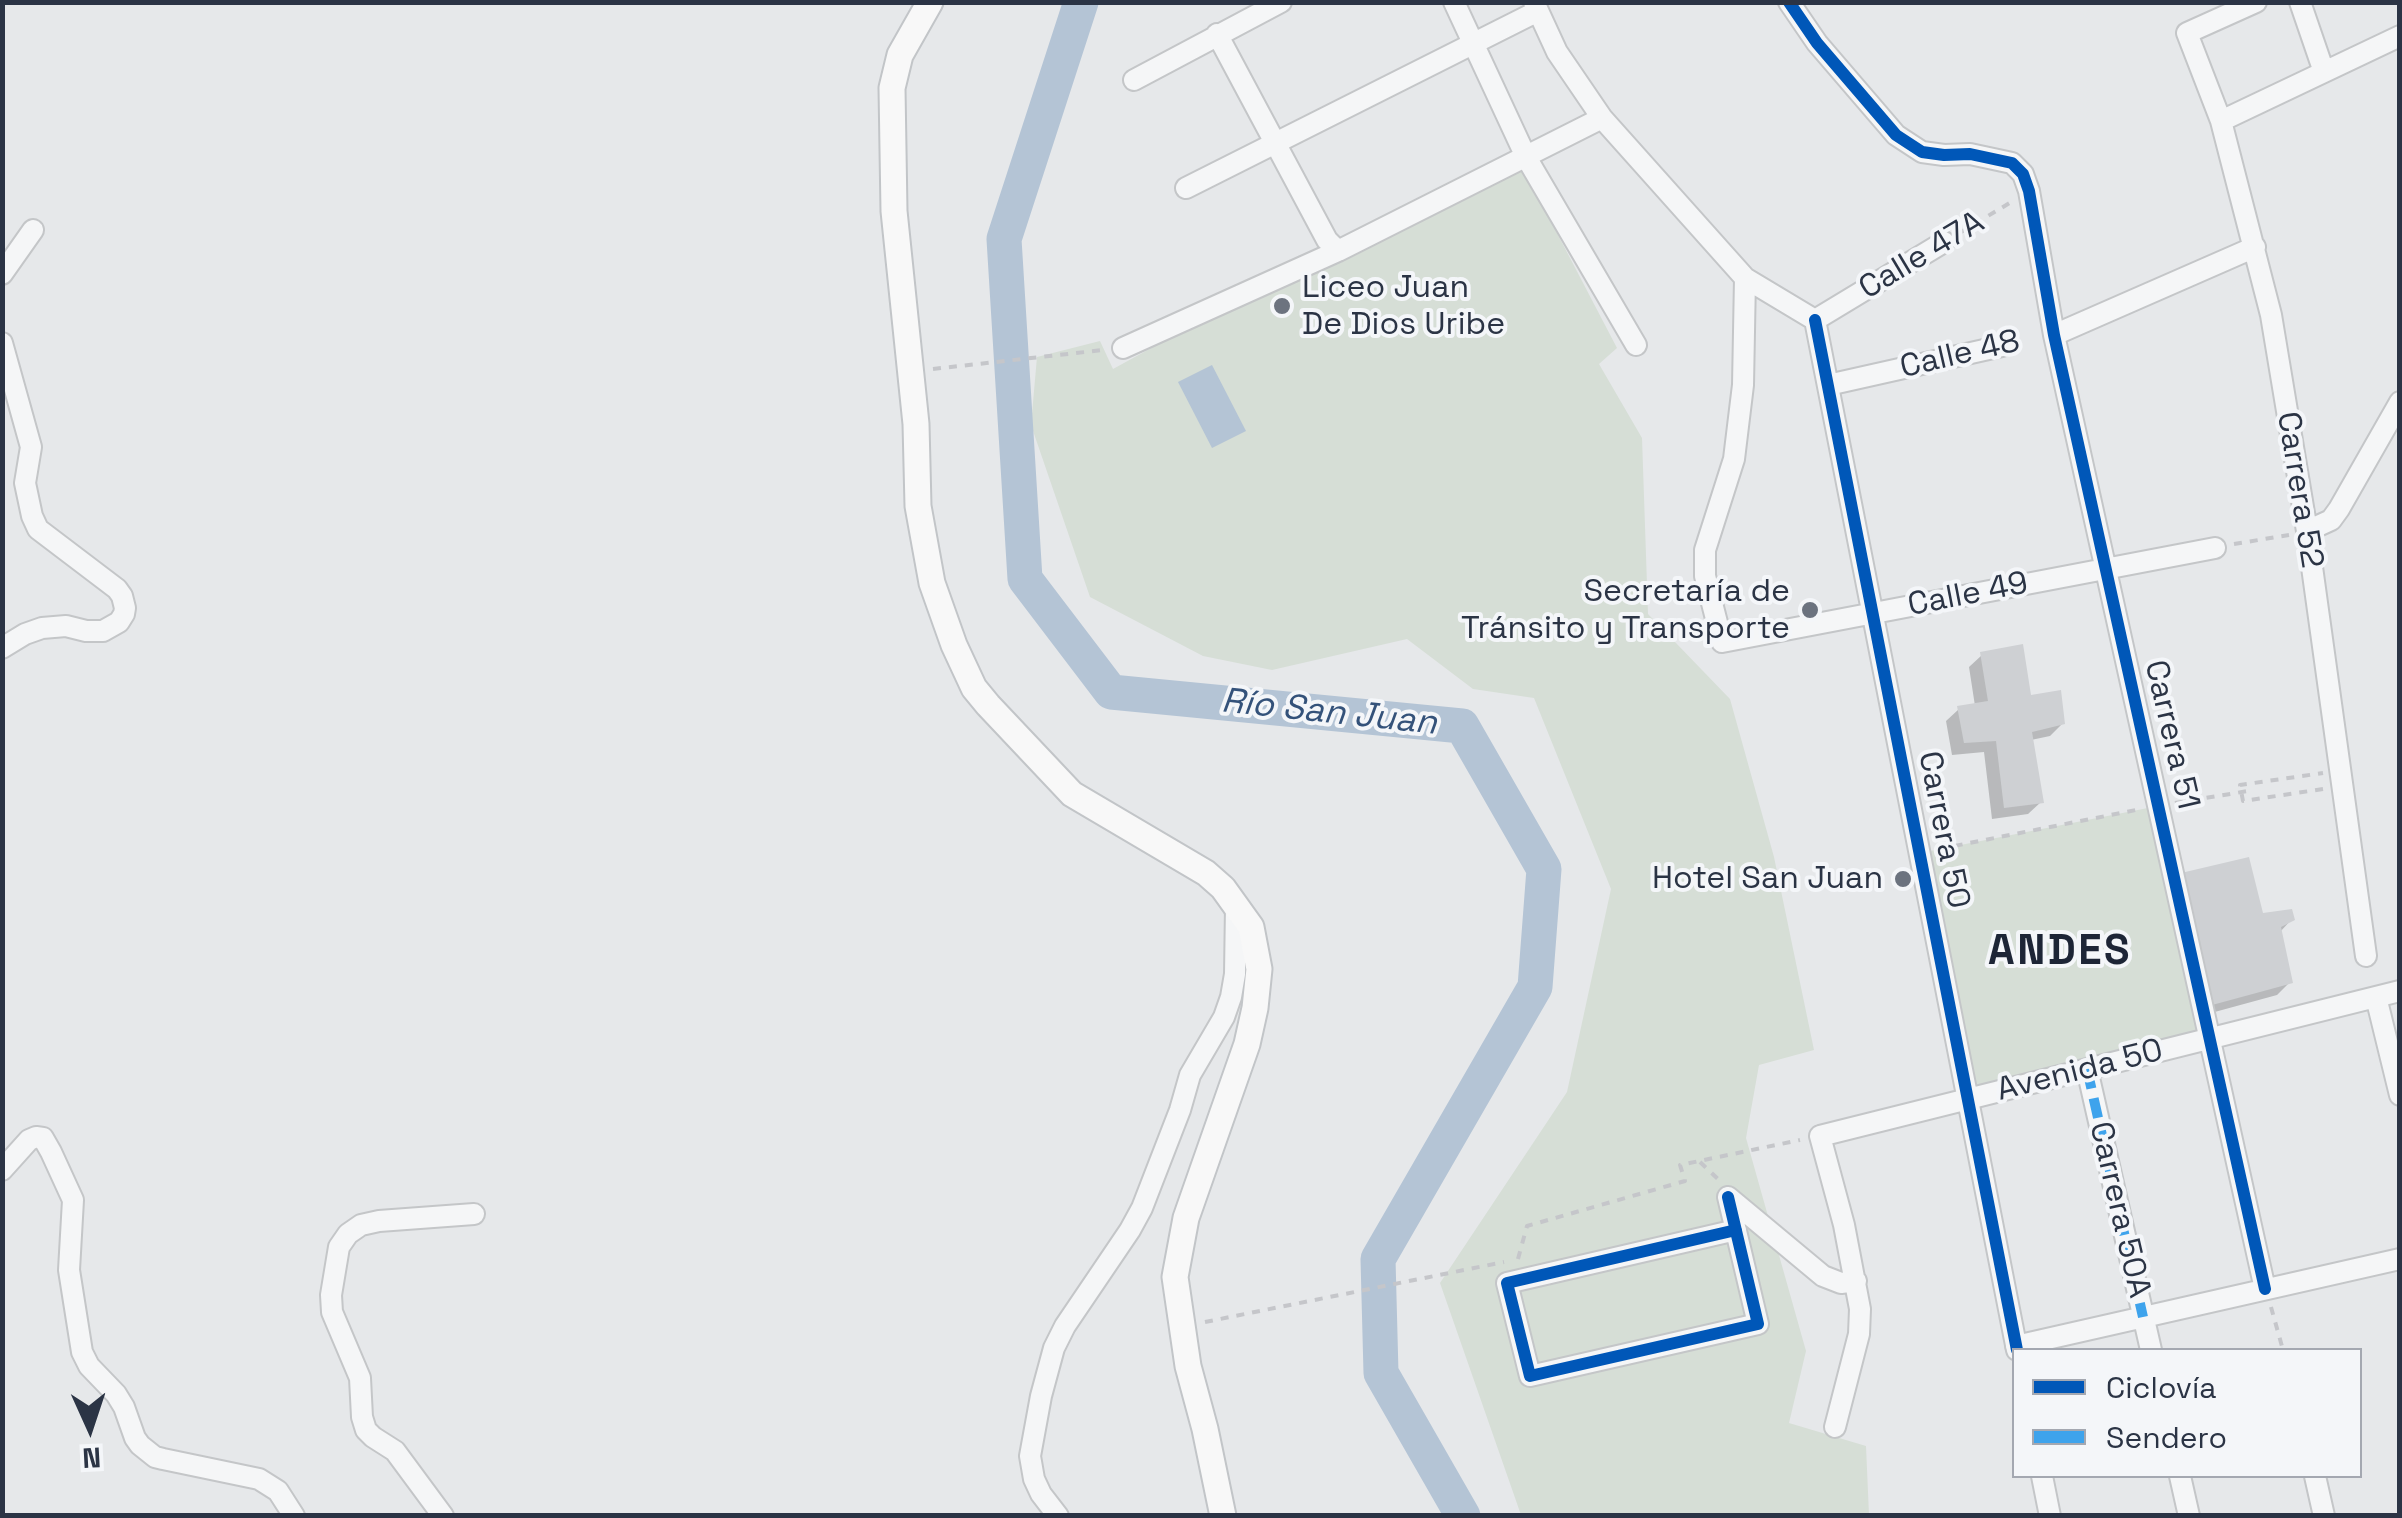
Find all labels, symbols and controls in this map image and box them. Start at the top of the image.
street label: Calle 47A [1853,204,1991,308]
place label: Liceo Juan De Dios Uribe [1302,269,1505,344]
marker: Liceo Juan De Dios Uribe [1271,295,1293,317]
street label: Calle 48 [1896,323,2024,387]
street label: Carrera 52 [2268,409,2330,571]
street label: Calle 49 [1905,565,2031,625]
place label: Secretaría de Tránsito y Transporte [1461,573,1790,648]
marker: Secretaría de Tránsito y Transporte [1799,599,1821,621]
street label: Carrera 51 [2135,657,2207,813]
water label: Río San Juan [1219,681,1439,745]
street label: Carrera 50 [1909,748,1977,912]
place label: Hotel San Juan [1652,860,1883,898]
marker: Hotel San Juan [1892,868,1914,890]
district label: ANDES [1988,928,2132,978]
street label: Avenida 50 [1993,1032,2167,1110]
street label: Carrera 50A [2080,1118,2158,1302]
legend [2012,1348,2362,1478]
text: Ciclovía [2106,1368,2217,1407]
north arrow [40,1378,140,1478]
text: Sendero [2106,1418,2227,1457]
text: N [81,1439,102,1476]

